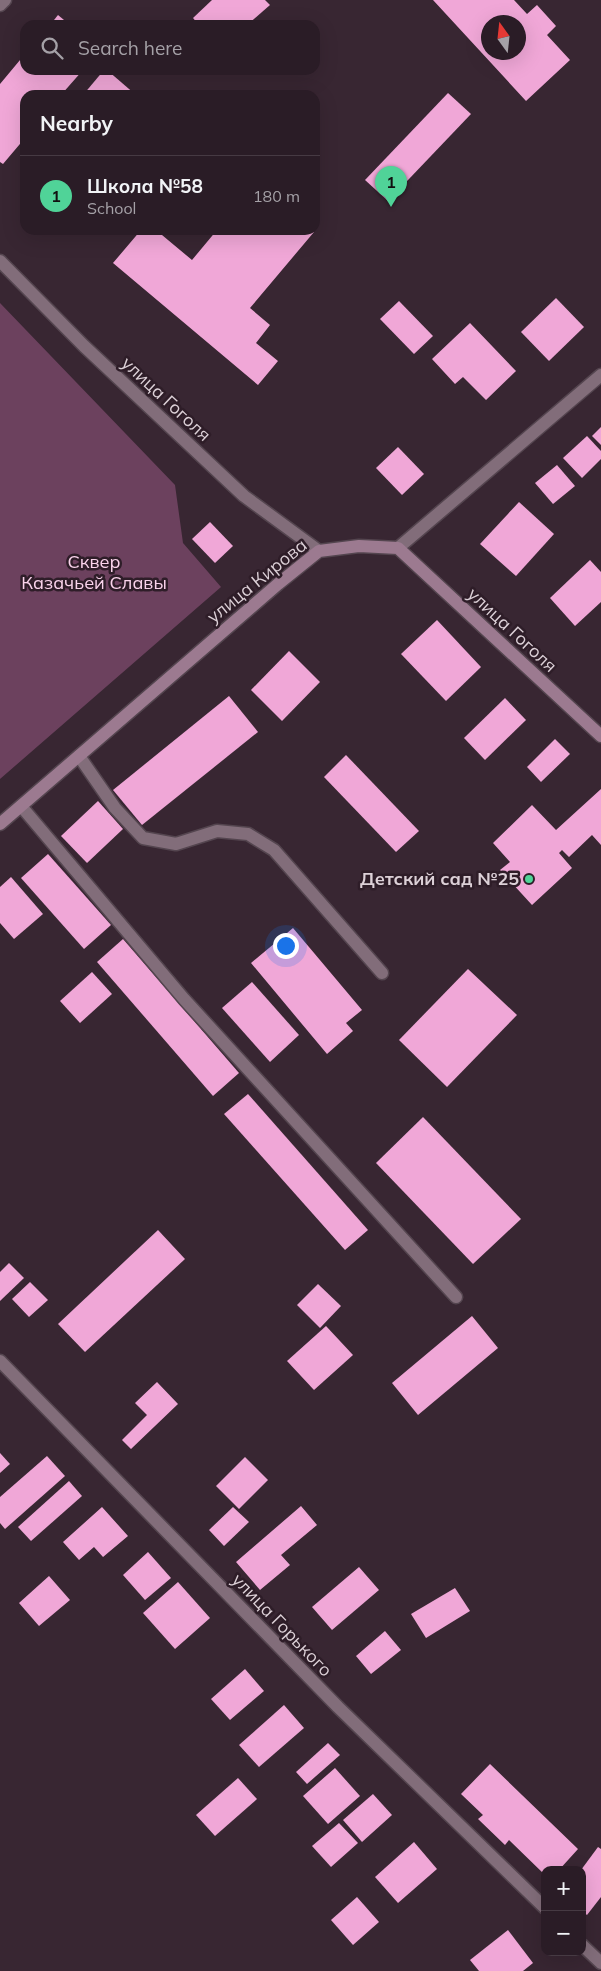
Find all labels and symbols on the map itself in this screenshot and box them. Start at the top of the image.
north arrow [481,15,526,60]
pin: 1 [375,166,407,207]
street label: улица Гоголя [117,351,216,446]
street label: улица Кирова [202,533,311,628]
park label: Сквер Казачьей Славы [21,550,167,594]
street label: улица Гоголя [463,582,562,677]
place label: Детский сад №25 [360,867,519,890]
marker: Детский сад №25 [523,873,535,885]
your location [273,933,299,959]
street label: улица Горького [227,1568,337,1681]

